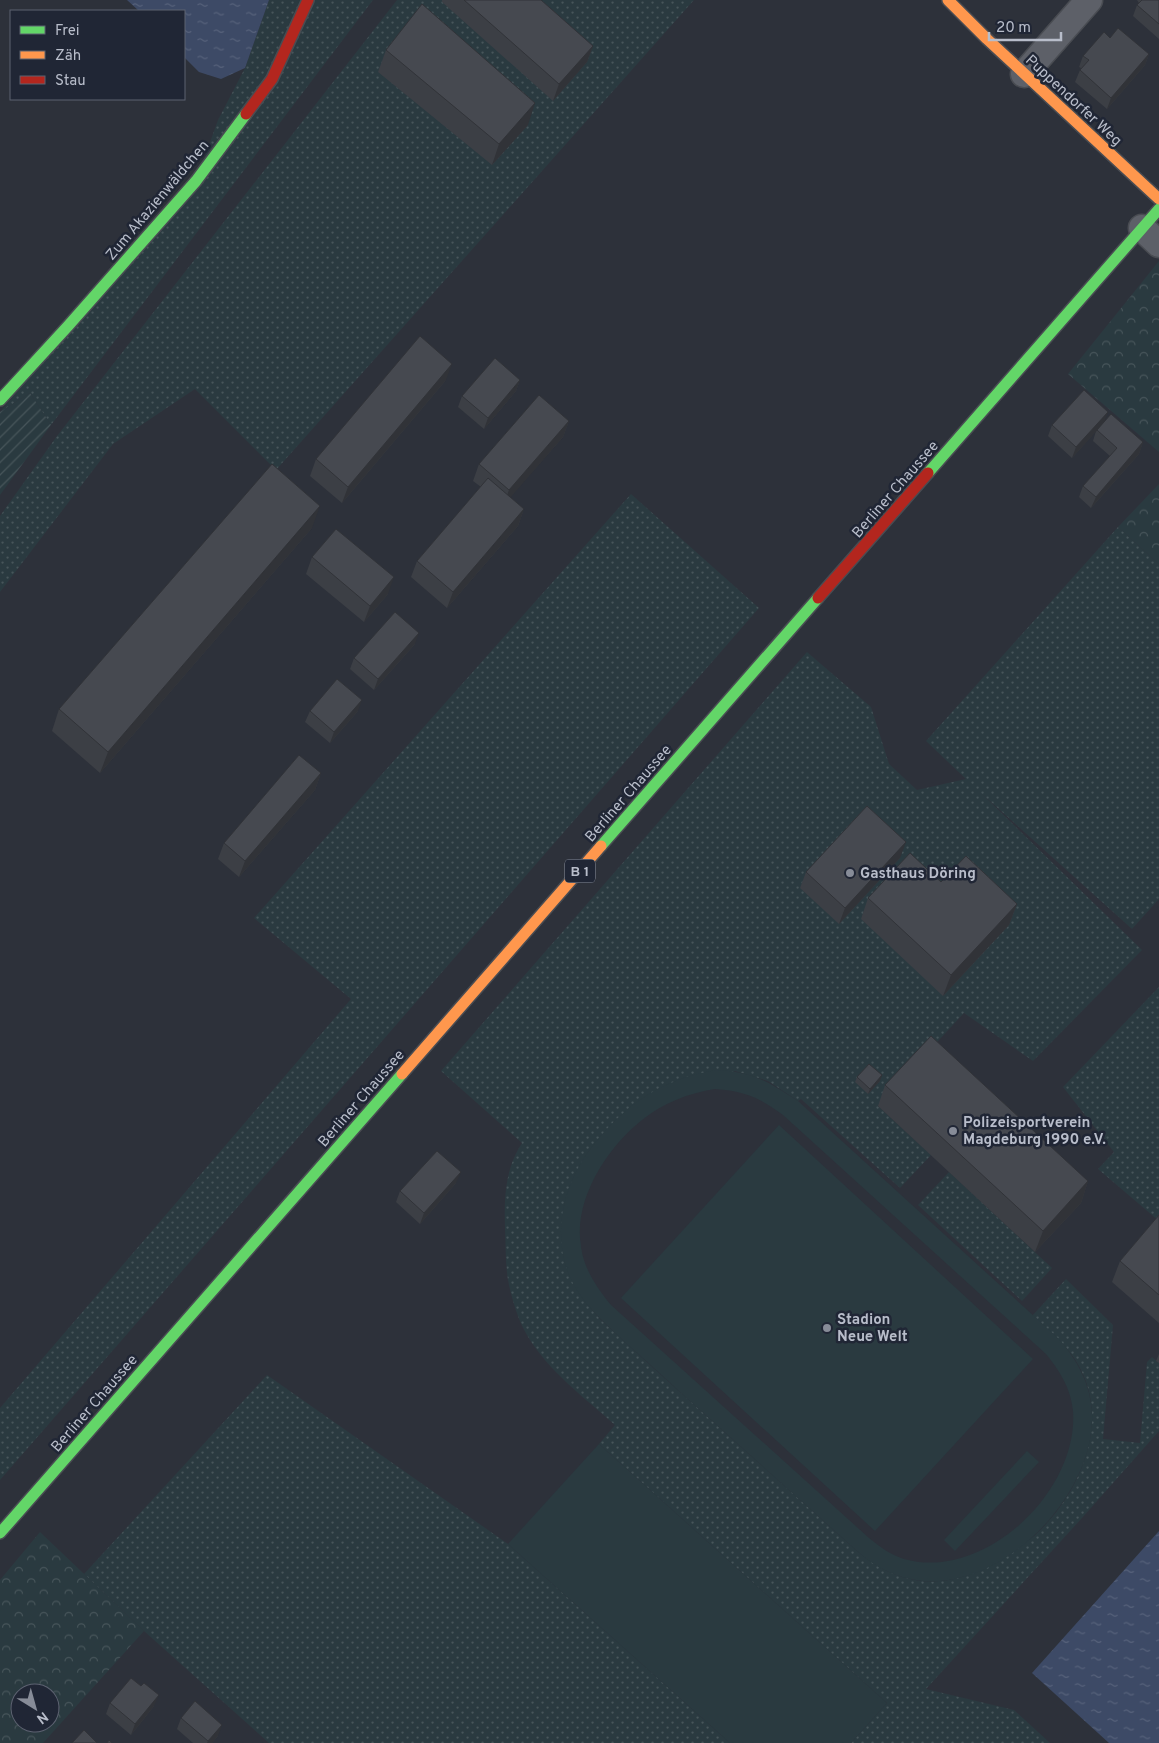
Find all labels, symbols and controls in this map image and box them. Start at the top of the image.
legend [10,10,185,100]
scale bar [989,10,1062,42]
text: 20 m [996,19,1031,38]
text: Frei [55,22,80,41]
text: Zäh [55,47,81,66]
street label: Puppendorfer Weg [1021,51,1125,151]
text: Stau [55,72,86,91]
street label: Zum Akazienwäldchen [102,137,214,265]
street label: Berliner Chaussee [849,437,944,543]
street label: Berliner Chaussee [582,741,677,847]
road number: B 1 [565,859,595,882]
place label: Gasthaus Döring [860,865,976,884]
marker: Gasthaus Döring [844,867,856,879]
street label: Berliner Chaussee [315,1046,410,1152]
place label: Polizeisportverein Magdeburg 1990 e.V. [963,1114,1106,1150]
marker: Polizeisportverein Magdeburg 1990 e.V. [947,1125,959,1137]
place label: Stadion Neue Welt [837,1311,908,1347]
marker: Stadion Neue Welt [821,1322,833,1334]
street label: Berliner Chaussee [48,1351,143,1457]
north arrow [10,1683,60,1733]
text: N [33,1707,51,1727]

